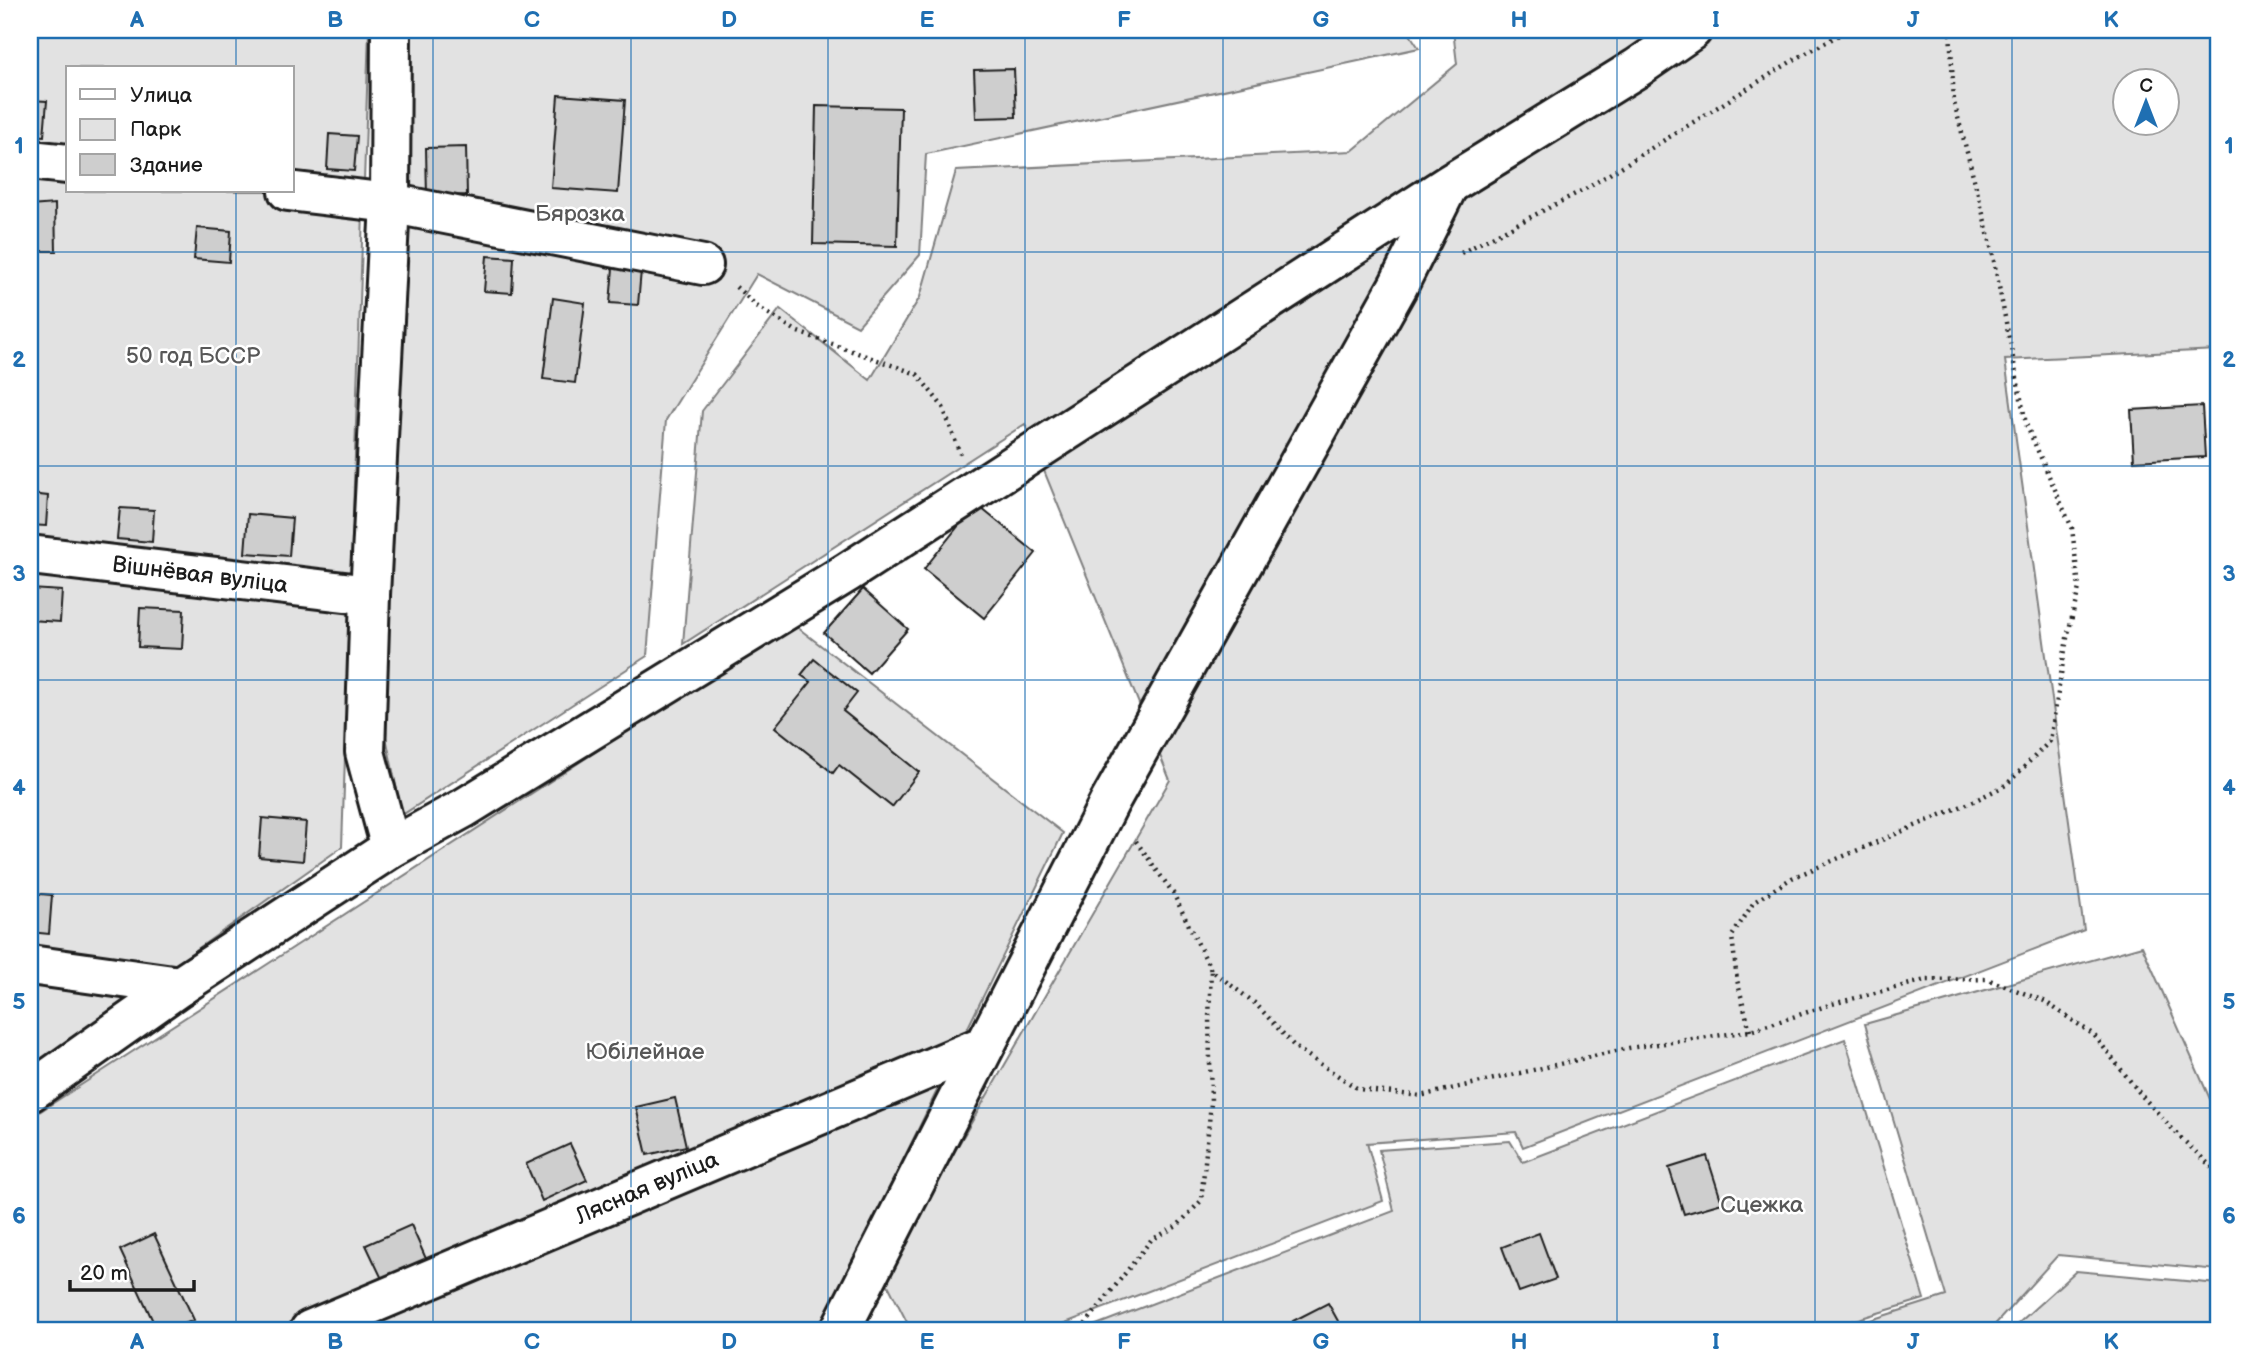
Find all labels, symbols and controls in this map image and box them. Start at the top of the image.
text: A [129,6,145,34]
text: B [327,6,343,34]
text: C [524,6,540,34]
text: D [721,6,737,34]
text: E [920,6,935,34]
text: F [1117,6,1131,34]
text: G [1313,6,1330,34]
text: H [1510,6,1528,34]
text: I [1712,6,1720,34]
text: J [1907,6,1920,34]
text: K [2103,6,2119,34]
legend [66,66,294,192]
north arrow [2112,66,2182,136]
text: С [2139,75,2153,98]
text: Улица [130,83,193,108]
text: Парк [130,117,181,142]
text: 1 [14,132,24,160]
text: 1 [2224,132,2234,160]
text: Здание [130,153,203,178]
park label: Бярозка [535,200,625,228]
park label: 50 год БССР [126,342,261,370]
text: 2 [12,346,26,374]
text: 2 [2222,346,2236,374]
street label: Вішнёвая вуліца [111,550,290,600]
text: 3 [12,560,26,588]
text: 3 [2222,560,2236,588]
text: 4 [12,774,26,802]
text: 4 [2222,774,2236,802]
text: 5 [12,988,26,1016]
text: 5 [2222,988,2236,1016]
park label: Юбілейнае [585,1038,705,1066]
street label: Лясная вуліца [570,1145,723,1231]
park label: Сцежка [1720,1191,1804,1219]
text: 6 [12,1202,26,1230]
text: 6 [2222,1202,2236,1230]
scale bar [70,1248,194,1292]
text: 20 m [80,1261,128,1286]
text: A [129,1328,145,1356]
text: B [327,1328,343,1356]
text: C [524,1328,540,1356]
text: D [721,1328,737,1356]
text: E [920,1328,935,1356]
text: F [1117,1328,1131,1356]
text: G [1313,1328,1330,1356]
text: H [1510,1328,1528,1356]
text: I [1712,1328,1720,1356]
text: J [1907,1328,1920,1356]
text: K [2103,1328,2119,1356]

